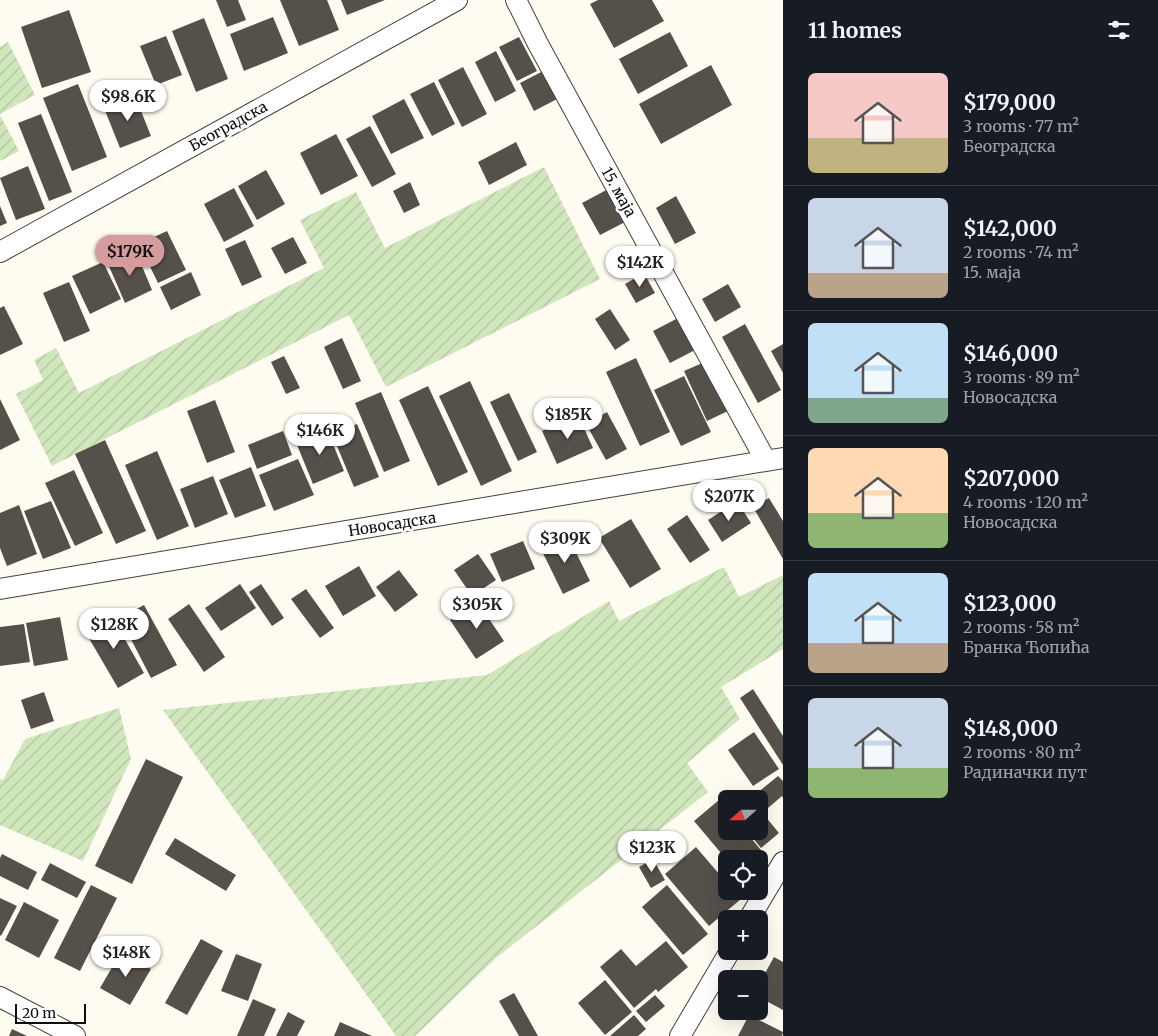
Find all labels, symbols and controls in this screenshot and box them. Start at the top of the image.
icon: filters [1105,16,1133,44]
text: 11 homes [808,17,902,44]
pin: $98.6K [87,80,169,122]
text: $98.6K [100,86,156,106]
text: $179,000 [963,89,1056,116]
icon: home [848,93,908,153]
street label: Београдска [185,97,271,155]
text: 3 rooms · 77 m² [963,116,1079,136]
text: Београдска [963,136,1056,156]
street label: 15. маја [598,164,640,220]
text: $142,000 [963,215,1057,242]
icon: home [848,218,908,278]
pin: $179K [95,234,165,277]
text: $179K [106,241,154,261]
text: 2 rooms · 74 m² [963,242,1079,262]
pin: $142K [605,246,675,288]
text: $142K [616,252,664,272]
text: 15. маја [963,262,1021,282]
text: $146,000 [963,340,1058,367]
icon: home [848,343,908,403]
text: 3 rooms · 89 m² [963,367,1080,387]
text: Новосадска [963,387,1057,407]
pin: $185K [533,398,603,440]
text: $185K [544,404,592,424]
pin: $146K [285,414,355,456]
text: $146K [296,420,344,440]
text: $207,000 [963,465,1059,492]
icon: home [848,468,908,528]
pin: $207K [694,480,764,522]
text: $207K [704,486,755,506]
text: 4 rooms · 120 m² [963,492,1088,512]
street label: Новосадска [347,508,437,540]
text: Новосадска [963,512,1057,532]
pin: $309K [530,522,600,564]
text: $309K [539,528,591,548]
pin: $305K [442,588,512,630]
text: $123,000 [963,590,1056,617]
icon: home [848,593,908,653]
text: $305K [452,594,502,614]
pin: $128K [79,608,149,650]
text: $128K [90,614,138,634]
text: 2 rooms · 58 m² [963,617,1080,637]
text: Бранка Ћопића [963,637,1090,657]
text: $148,000 [963,715,1058,742]
icon: home [848,718,908,778]
text: 2 rooms · 80 m² [963,742,1081,762]
text: Радиначки пут [963,762,1087,782]
north arrow [718,790,768,840]
map controls [718,790,768,1020]
pin: $123K [617,830,687,873]
text: $123K [629,837,675,857]
button: locate [718,850,768,900]
button: + [718,910,768,960]
pin: $148K [91,936,161,978]
text: $148K [102,942,150,962]
button: − [718,970,768,1020]
scale bar [15,1001,86,1024]
text: 20 m [22,1004,56,1022]

